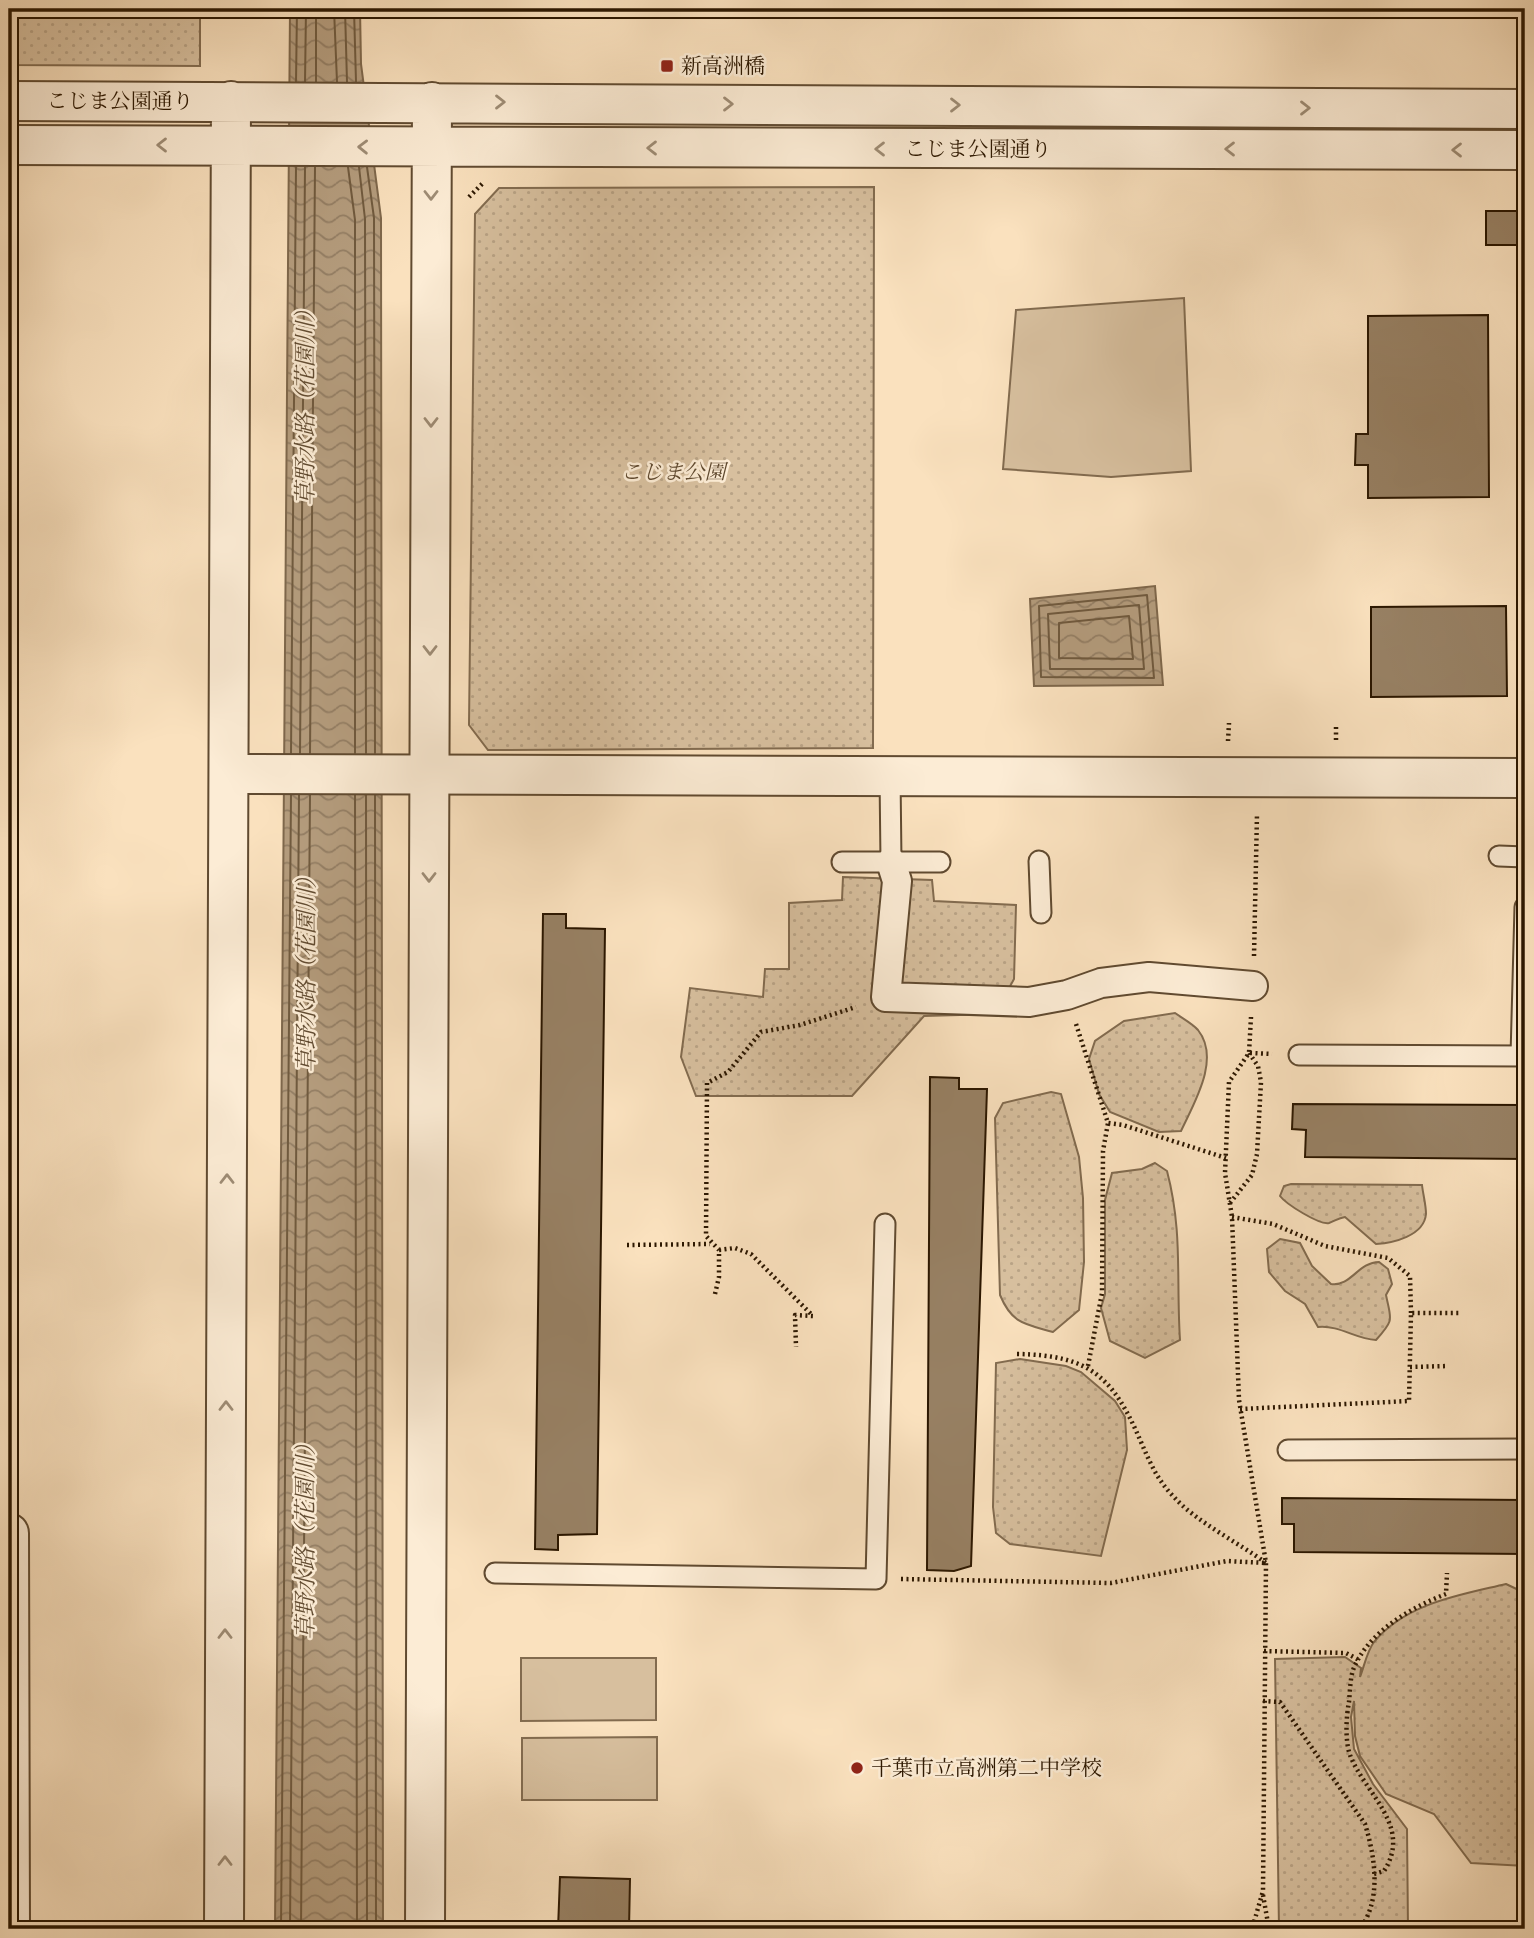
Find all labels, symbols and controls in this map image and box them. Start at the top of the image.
place label: 新高洲橋 [681,53,765,79]
marker: 新高洲橋 [659,58,675,74]
street label: こじま公園通り [47,88,194,114]
one-way arrow [495,94,506,110]
one-way arrow [723,96,733,112]
one-way arrow [950,97,961,113]
one-way arrow [1300,100,1311,116]
street label: こじま公園通り [905,136,1052,162]
one-way arrow [157,137,167,153]
one-way arrow [358,139,368,155]
one-way arrow [646,140,657,156]
one-way arrow [874,141,884,157]
one-way arrow [1224,141,1234,157]
one-way arrow [1451,142,1462,158]
one-way arrow [423,190,439,200]
water label: 草野水路（花園川） [291,299,319,506]
one-way arrow [423,417,439,428]
park label: こじま公園 [621,459,728,485]
one-way arrow [422,645,438,655]
water label: 草野水路（花園川） [292,866,320,1073]
one-way arrow [421,872,437,883]
one-way arrow [219,1173,235,1183]
one-way arrow [218,1400,234,1411]
water label: 草野水路（花園川） [291,1433,319,1640]
one-way arrow [218,1628,233,1639]
place label: 千葉市立高洲第二中学校 [871,1755,1102,1781]
marker: 千葉市立高洲第二中学校 [849,1760,865,1776]
one-way arrow [217,1855,233,1866]

